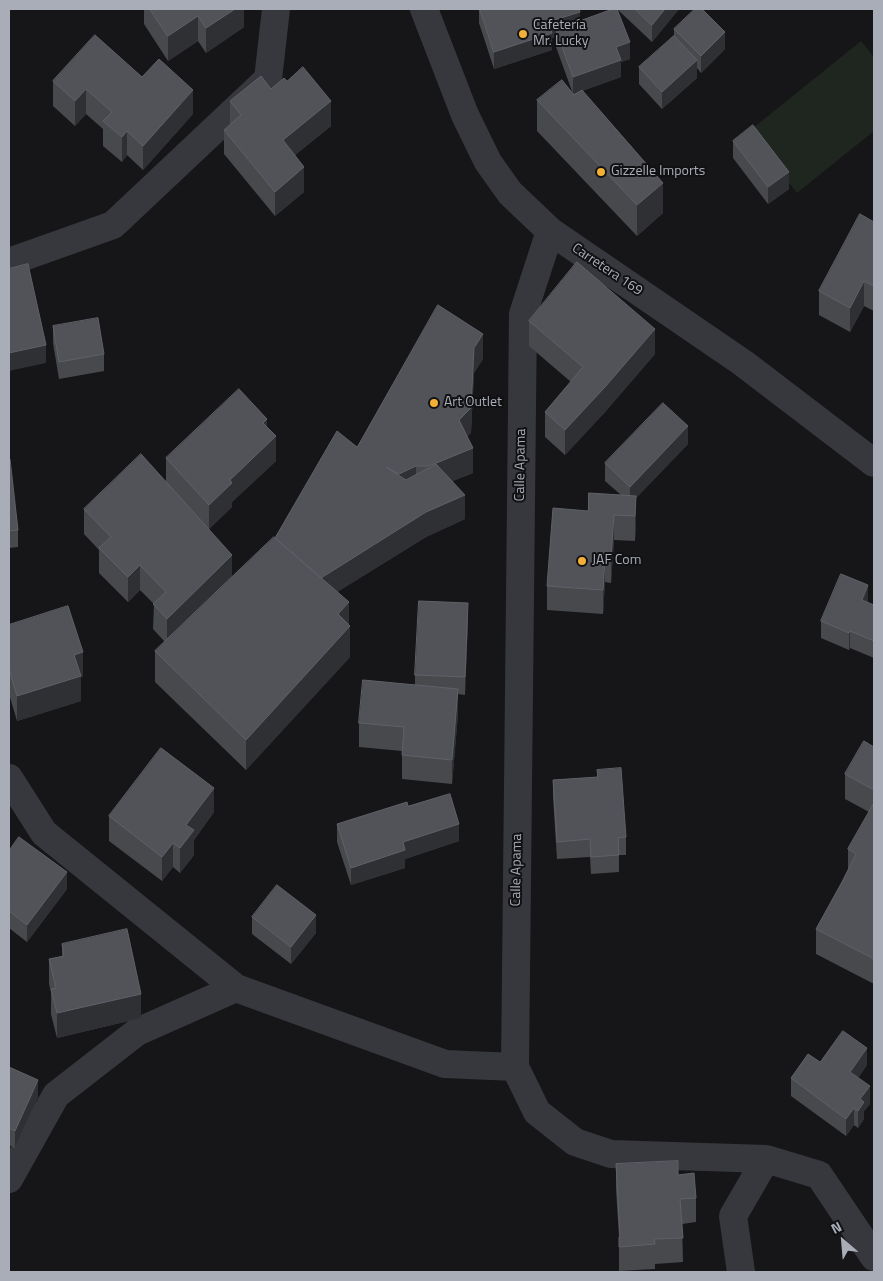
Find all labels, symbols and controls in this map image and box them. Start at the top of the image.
place label: Cafetería Mr. Lucky [533,18,589,50]
marker: Cafetería Mr. Lucky [517,28,529,40]
place label: Gizzelle Imports [611,164,705,180]
marker: Gizzelle Imports [595,166,607,178]
street label: Carretera 169 [568,240,646,300]
place label: Art Outlet [444,395,502,411]
marker: Art Outlet [428,397,440,409]
street label: Calle Apama [512,429,530,501]
place label: JAF Com [592,553,641,569]
marker: JAF Com [576,555,588,567]
street label: Calle Apama [508,834,526,906]
north arrow [818,1216,868,1266]
text: N [827,1216,845,1239]

